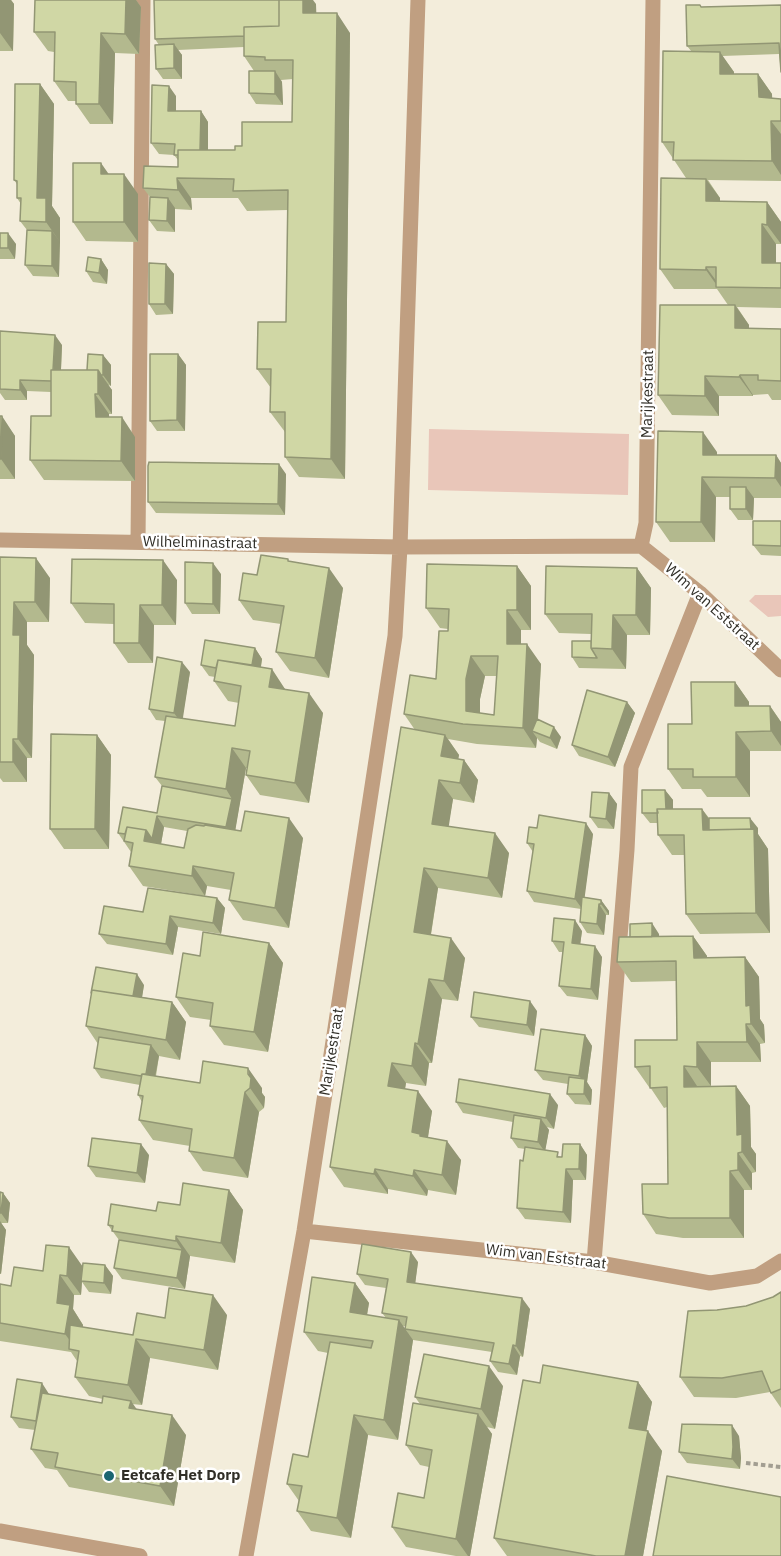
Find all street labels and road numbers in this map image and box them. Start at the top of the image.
street label: Marijkestraat [638,350,658,438]
street label: Wilhelminastraat [143,533,257,553]
street label: Wim van Eststraat [661,560,763,654]
street label: Marijkestraat [316,1007,348,1097]
street label: Wim van Eststraat [485,1241,607,1273]

